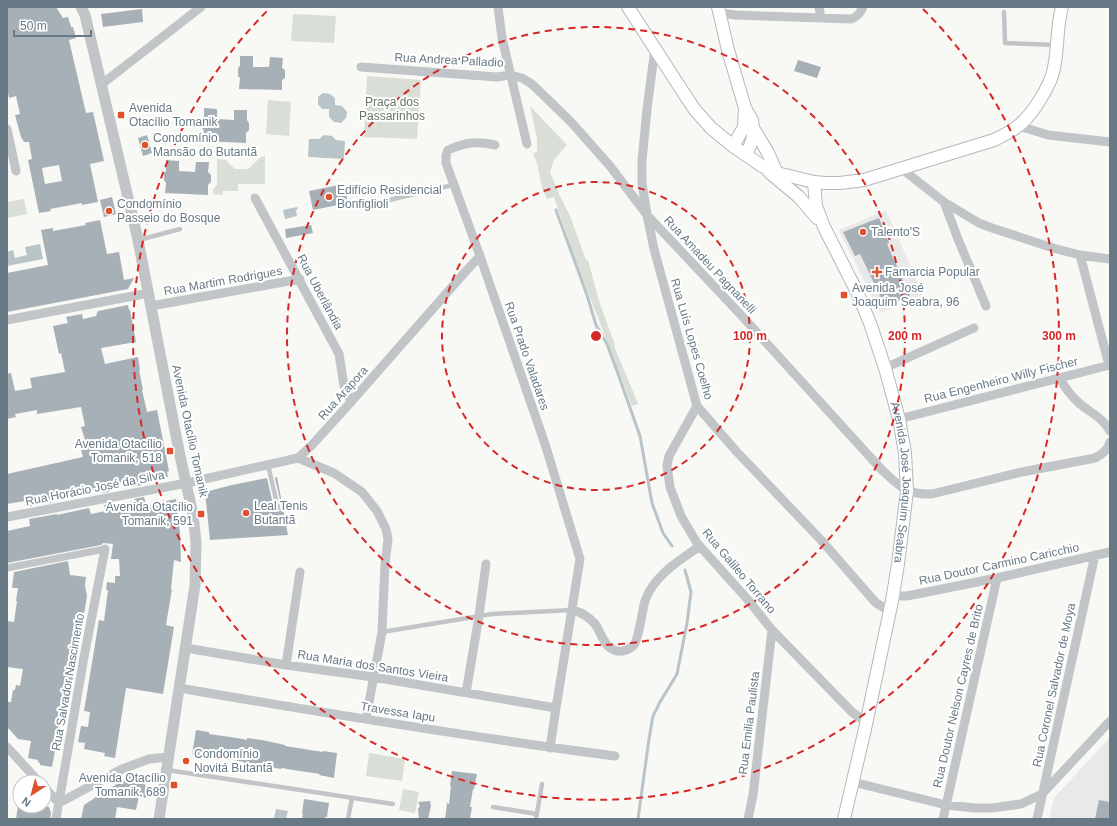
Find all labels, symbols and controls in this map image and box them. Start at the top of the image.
scale bar [14,12,91,38]
text: 50 m [20,19,47,33]
street label: Rua Andrea Palladio [394,50,504,70]
park label: Praça dos Passarinhos [359,95,425,123]
place label: Avenida Otacílio Tomanik [129,101,218,129]
marker: Avenida Otacílio Tomanik [116,110,126,120]
place label: Condomínio Mansão do Butantã [153,131,257,159]
marker: Condomínio Mansão do Butantã [140,140,150,150]
place label: Edifício Residencial Bonfiglioli [337,183,442,211]
marker: Edifício Residencial Bonfiglioli [324,192,334,202]
place label: Condomínio Passeio do Bosque [117,197,221,225]
marker: Condomínio Passeio do Bosque [104,206,114,216]
street label: Rua Amadeu Pagnanelli [661,213,759,317]
place label: Talento'S [871,225,920,239]
marker: Talento'S [858,227,868,237]
street label: Rua Uberlândia [294,252,346,332]
street label: Rua Martim Rodrigues [163,264,283,298]
place label: Famarcia Popular [885,265,980,279]
marker: Famarcia Popular [872,267,882,277]
street label: Rua Luís Lopes Coelho [668,277,716,402]
place label: Avenida José Joaquim Seabra, 96 [852,281,960,309]
marker: Avenida José Joaquim Seabra, 96 [839,290,849,300]
street label: Rua Prado Valadares [502,300,552,412]
centre of rings [589,329,603,343]
text: 100 m [733,329,767,343]
text: 200 m [888,329,922,343]
text: 300 m [1042,329,1076,343]
street label: Rua Engenheiro Willy Fischer [923,354,1079,406]
street label: Rua Arapora [315,363,371,423]
street label: Avenida Otacílio Tomanik [169,364,211,499]
street label: Avenida José Joaquim Seabra [888,400,914,564]
place label: Avenida Otacílio Tomanik, 518 [75,437,162,465]
marker: Avenida Otacílio Tomanik, 518 [165,446,175,456]
street label: Rua Horácio José da Silva [24,468,166,508]
place label: Leal Tenis Butantã [254,499,308,527]
place label: Avenida Otacílio Tomanik, 591 [106,500,193,528]
marker: Leal Tenis Butantã [241,508,251,518]
marker: Avenida Otacílio Tomanik, 591 [196,509,206,519]
street label: Rua Galileo Torrano [699,526,779,617]
street label: Rua Doutor Carmino Caricchio [918,540,1081,588]
street label: Rua Coronel Salvador de Moya [1030,601,1078,768]
street label: Rua Doutor Nelson Cayres de Brito [930,602,986,789]
street label: Rua Salvador Nascimento [49,612,87,752]
street label: Rua Maria dos Santos Vieira [297,647,450,685]
street label: Rua Emilia Paulista [736,670,762,775]
street label: Travessa Iapu [360,699,436,725]
place label: Condomínio Novitá Butantã [194,747,273,775]
marker: Condomínio Novitá Butantã [181,756,191,766]
place label: Avenida Otacílio Tomanik, 689 [79,771,166,799]
north arrow [12,774,52,814]
marker: Avenida Otacílio Tomanik, 689 [169,780,179,790]
text: N [19,795,33,809]

